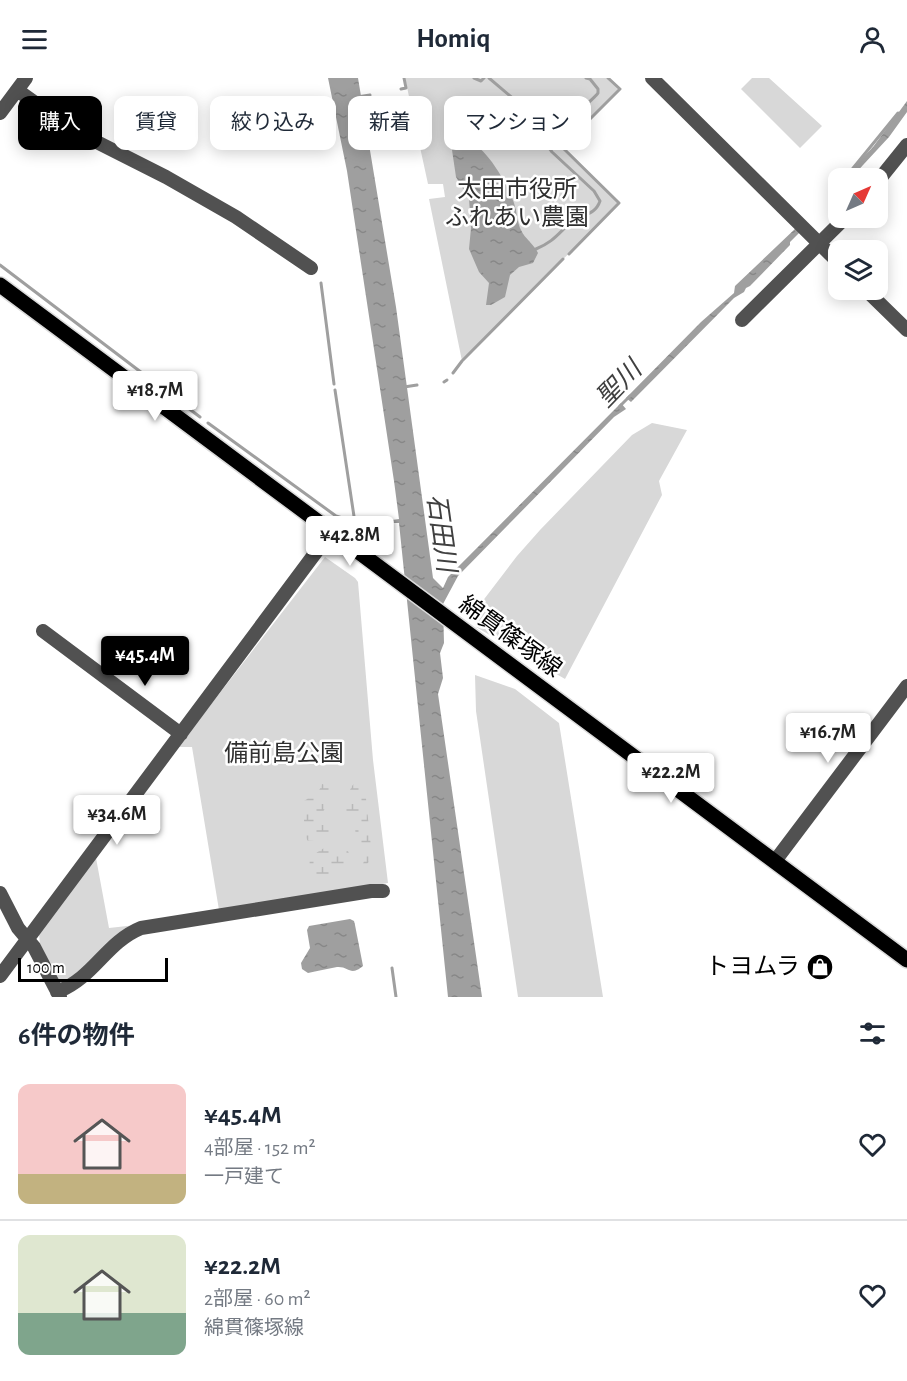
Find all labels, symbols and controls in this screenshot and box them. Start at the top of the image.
icon: menu [18,23,51,56]
icon: person [856,23,889,56]
text: Homiq [416,25,491,52]
chip: 購入 [18,96,102,150]
chip: 賃貸 [114,96,198,150]
chip: 絞り込み [210,96,336,150]
chip: 新着 [348,96,432,150]
chip: マンション [444,96,591,150]
north arrow [828,168,888,228]
map controls [828,168,888,300]
park label: 太田市役所 ふれあい農園 [445,176,589,230]
button: layers [828,240,888,300]
water label: 聖川 [592,354,648,412]
pin: ¥18.7M [106,371,204,422]
text: ¥18.7M [127,380,183,400]
water label: 石田川 [423,493,460,576]
pin: ¥42.8M [301,516,399,567]
text: ¥42.8M [320,525,380,545]
street label: 綿貫篠塚線 [454,590,567,682]
pin: ¥45.4M [96,636,194,687]
text: ¥45.4M [115,645,175,665]
pin: ¥16.7M [779,713,877,764]
text: ¥16.7M [800,722,856,742]
park label: 備前島公園 [224,740,344,766]
pin: ¥22.2M [622,753,720,804]
text: ¥22.2M [641,762,701,782]
pin: ¥34.6M [68,795,166,846]
text: ¥34.6M [87,804,147,824]
shop icon: トヨムラ [805,952,835,982]
scale bar [18,955,168,982]
place label: トヨムラ [705,955,800,979]
text: 100 m [27,960,65,976]
icon: filters [856,1017,889,1050]
text: 6件の物件 [18,1023,135,1049]
text: ¥45.4M [204,1102,282,1128]
icon: home [66,1108,138,1180]
icon: heart [856,1128,889,1161]
text: 4部屋 · 152 m² [204,1138,315,1158]
text: 一戸建て [204,1167,284,1187]
text: ¥22.2M [204,1253,281,1279]
icon: home [66,1259,138,1331]
icon: heart [856,1279,889,1312]
text: 2部屋 · 60 m² [204,1289,311,1309]
text: 綿貫篠塚線 [204,1318,304,1338]

